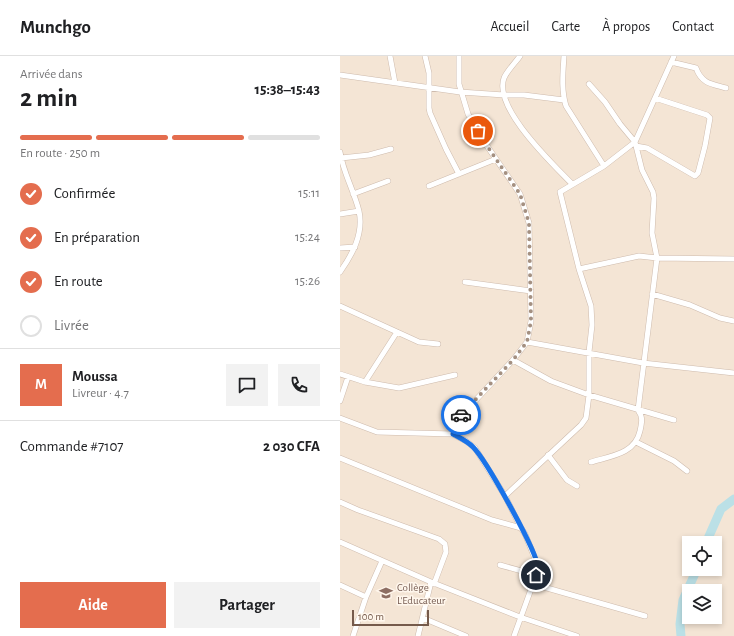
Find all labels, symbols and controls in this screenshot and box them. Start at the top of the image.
text: Munchgo [20,18,91,37]
text: Accueil [490,20,529,34]
text: Carte [551,20,580,34]
text: À propos [602,20,650,34]
text: Contact [672,20,714,34]
text: Arrivée dans [20,68,83,81]
text: 15:38–15:43 [255,82,320,97]
text: 2 min [20,85,78,111]
pin [461,114,495,148]
icon: bag [467,120,489,142]
text: En route · 250 m [20,147,100,160]
icon: check [20,183,42,205]
text: Confirmée [54,186,115,201]
text: 15:11 [298,187,320,200]
icon: check [20,227,42,249]
text: En préparation [54,230,140,245]
text: 15:24 [295,231,320,244]
icon: check [20,271,42,293]
text: En route [54,274,103,289]
text: 15:26 [295,275,320,288]
text: Livrée [54,318,89,333]
button: chat [226,364,268,406]
button: phone [278,364,320,406]
text: Moussa [72,369,118,384]
text: M [35,377,47,392]
text: Livreur · 4.7 [72,387,129,400]
courier [441,395,481,435]
icon: car [450,404,472,426]
text: Commande #7107 [20,439,124,454]
text: 2 030 CFA [263,439,320,454]
map controls [682,536,722,624]
button: locate [682,536,722,576]
pin [519,558,553,592]
icon: home [525,564,547,586]
button: Aide [20,582,166,628]
button: Partager [174,582,320,628]
place label: Collège L'Educateur [397,582,446,606]
button: layers [682,584,722,624]
school or university icon: Collège L'Educateur [378,585,394,601]
scale bar [352,608,429,627]
text: 100 m [358,611,384,622]

